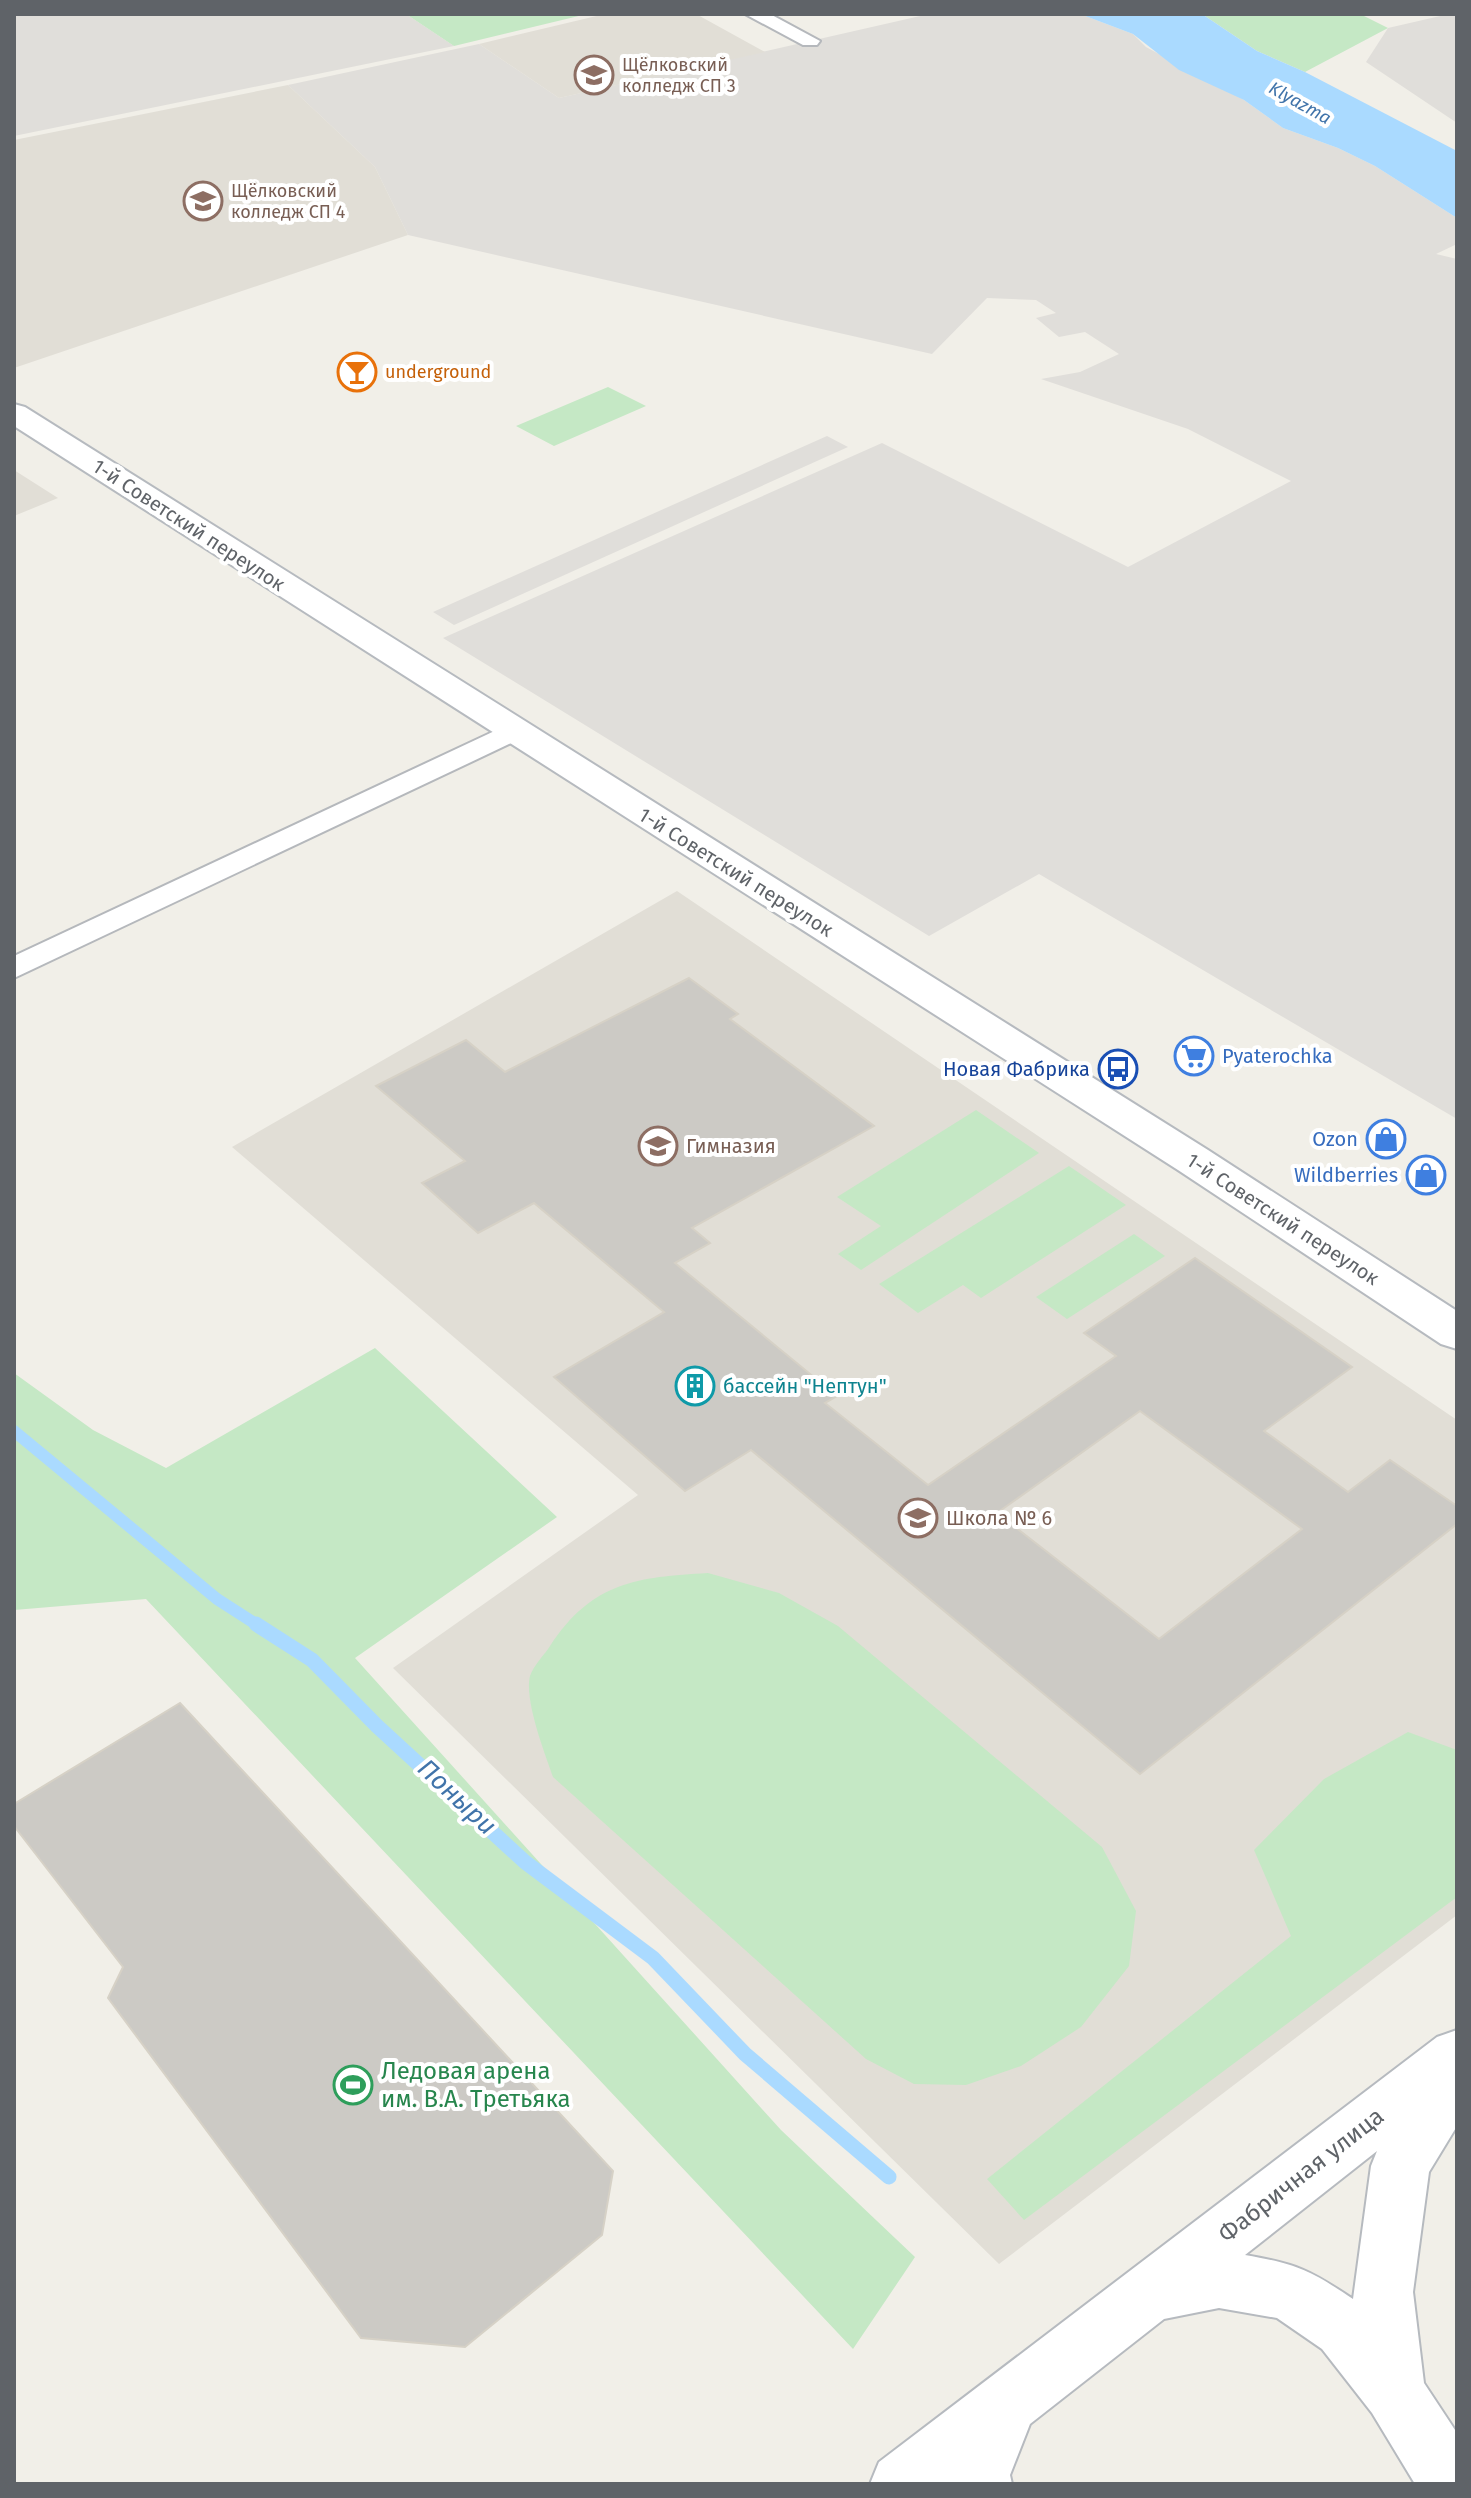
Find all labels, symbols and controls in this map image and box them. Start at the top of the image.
school or university icon: Щёлковский колледж СП 3 [573,54,615,96]
place label: Щёлковский колледж СП 3 [622,54,736,97]
water label: Klyazma [1265,77,1335,129]
school or university icon: Щёлковский колледж СП 4 [182,180,224,222]
place label: Щёлковский колледж СП 4 [231,180,346,223]
bar icon: underground [336,351,378,393]
place label: underground [385,361,491,383]
street label: 1-й Советский переулок [88,454,290,597]
street label: 1-й Советский переулок [634,802,838,942]
supermarket icon: Pyaterochka [1173,1035,1215,1077]
place label: Pyaterochka [1222,1044,1333,1068]
bus stop icon: Новая Фабрика [1097,1048,1139,1090]
place label: Новая Фабрика [943,1057,1090,1081]
shop icon: Ozon [1365,1118,1407,1160]
school or university icon: Гимназия [637,1125,679,1167]
place label: Ozon [1312,1127,1358,1151]
place label: Гимназия [686,1134,776,1158]
street label: 1-й Советский переулок [1182,1148,1384,1291]
shop icon: Wildberries [1405,1154,1447,1196]
place label: Wildberries [1294,1163,1398,1187]
building icon: бассейн "Нептун" [674,1365,716,1407]
place label: бассейн "Нептун" [723,1374,887,1398]
school or university icon: Школа № 6 [897,1497,939,1539]
place label: Школа № 6 [946,1506,1052,1530]
water label: Поныри [411,1753,503,1841]
place label: Ледовая арена им. В.А. Третьяка [381,2057,571,2113]
sports icon: Ледовая арена им. В.А. Третьяка [332,2064,374,2106]
street label: Фабричная улица [1213,2102,1389,2248]

